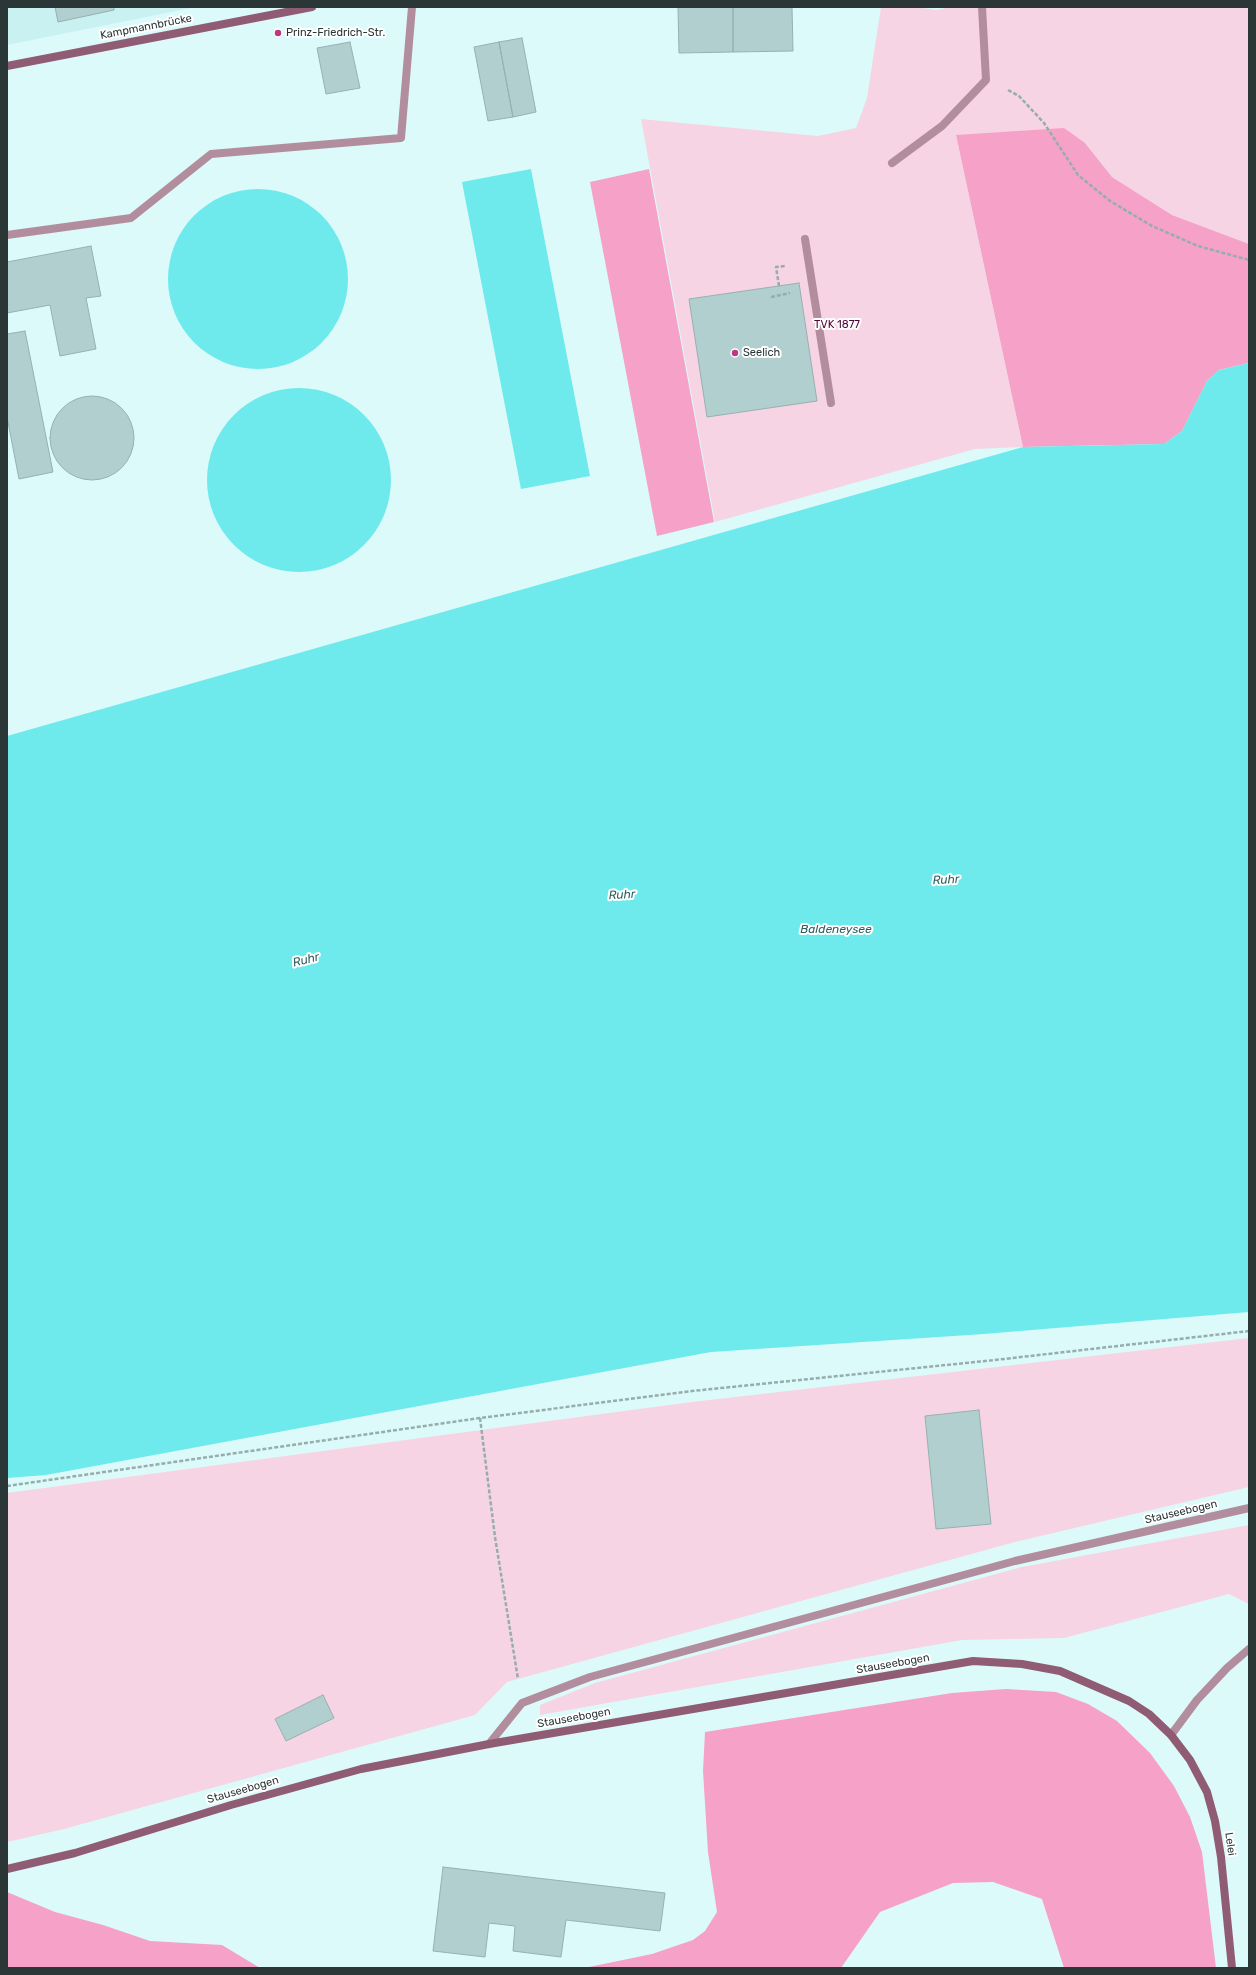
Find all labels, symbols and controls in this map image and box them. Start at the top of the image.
street label: Kampmannbrücke [99,12,193,42]
place label: Prinz-Friedrich-Str. [286,26,385,40]
marker: Prinz-Friedrich-Str. [273,28,283,38]
park label: TVK 1877 [814,318,860,332]
place label: Seelich [743,346,780,360]
marker: Seelich [730,348,740,358]
water label: Ruhr [932,872,960,888]
water label: Ruhr [608,887,636,903]
water label: Baldeneysee [800,923,872,937]
water label: Ruhr [291,950,321,970]
street label: Stauseebogen [1143,1497,1219,1527]
street label: Stauseebogen [855,1651,931,1677]
street label: Stauseebogen [536,1705,612,1731]
street label: Stauseebogen [206,1773,280,1807]
street label: Lelei [1222,1831,1238,1857]

